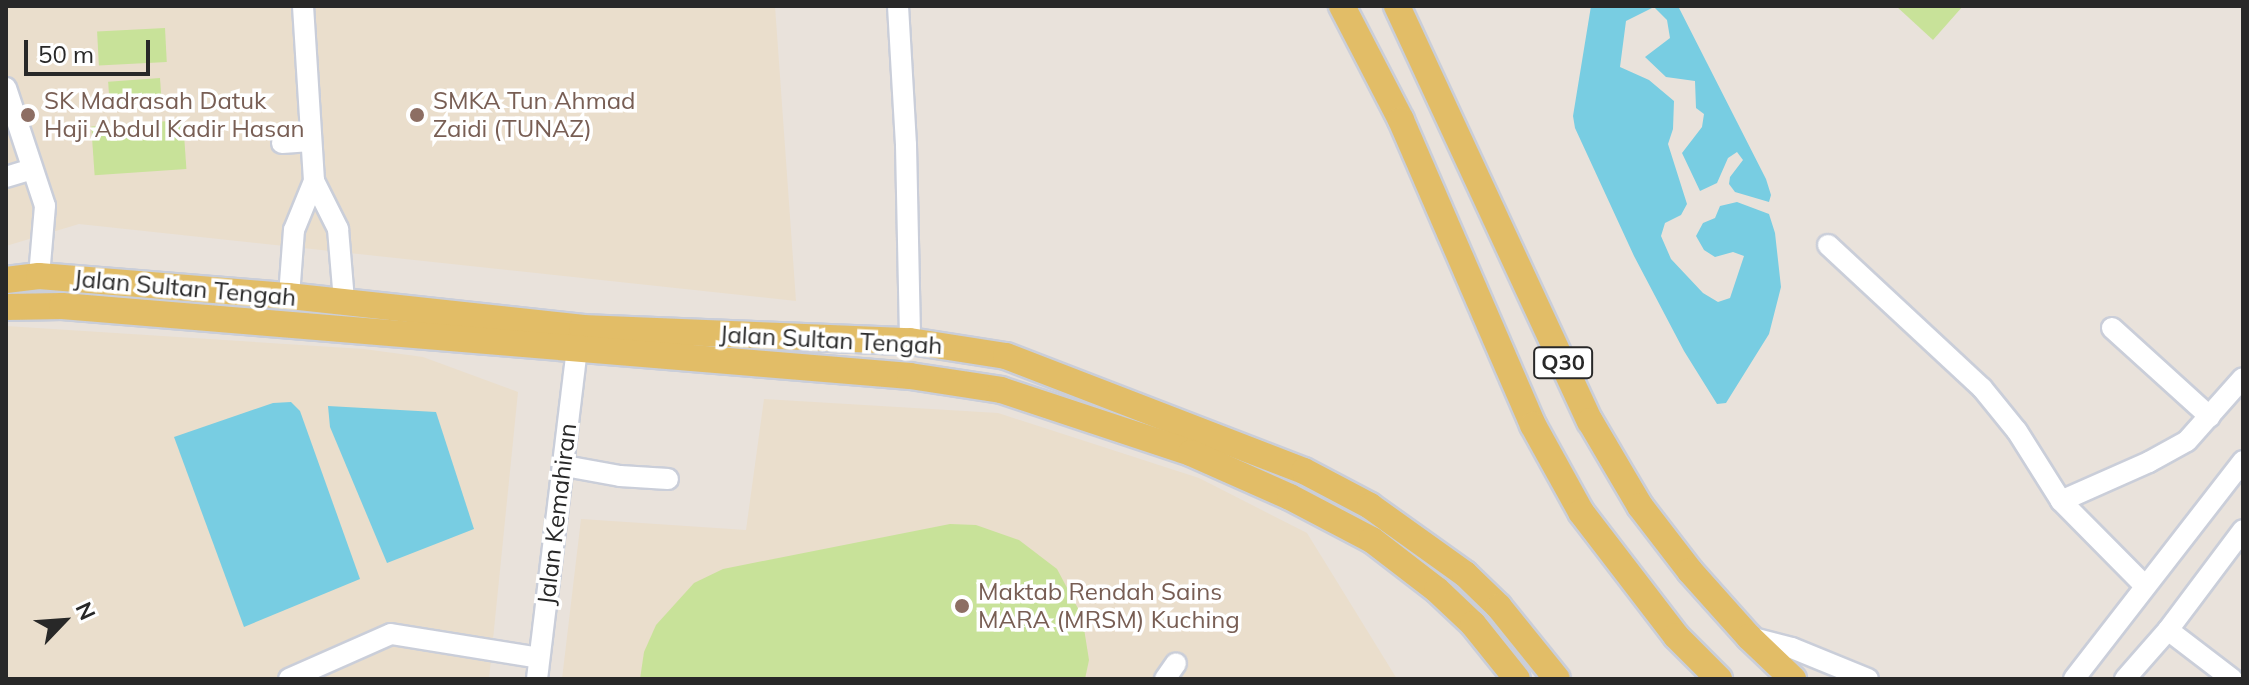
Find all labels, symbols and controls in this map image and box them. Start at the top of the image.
scale bar [28,24,154,74]
text: 50 m [38,39,94,69]
place label: SK Madrasah Datuk Haji Abdul Kadir Hasan [44,87,305,143]
place label: SMKA Tun Ahmad Zaidi (TUNAZ) [433,87,636,143]
marker: SK Madrasah Datuk Haji Abdul Kadir Hasan [19,106,37,124]
marker: SMKA Tun Ahmad Zaidi (TUNAZ) [408,106,426,124]
street label: Jalan Sultan Tengah [73,264,297,312]
street label: Jalan Sultan Tengah [719,320,943,360]
road number: Q30 [1533,345,1593,381]
street label: Jalan Kemahiran [532,421,582,607]
place label: Maktab Rendah Sains MARA (MRSM) Kuching [978,578,1240,634]
north arrow [24,581,104,661]
text: N [70,597,102,624]
marker: Maktab Rendah Sains MARA (MRSM) Kuching [953,597,971,615]

